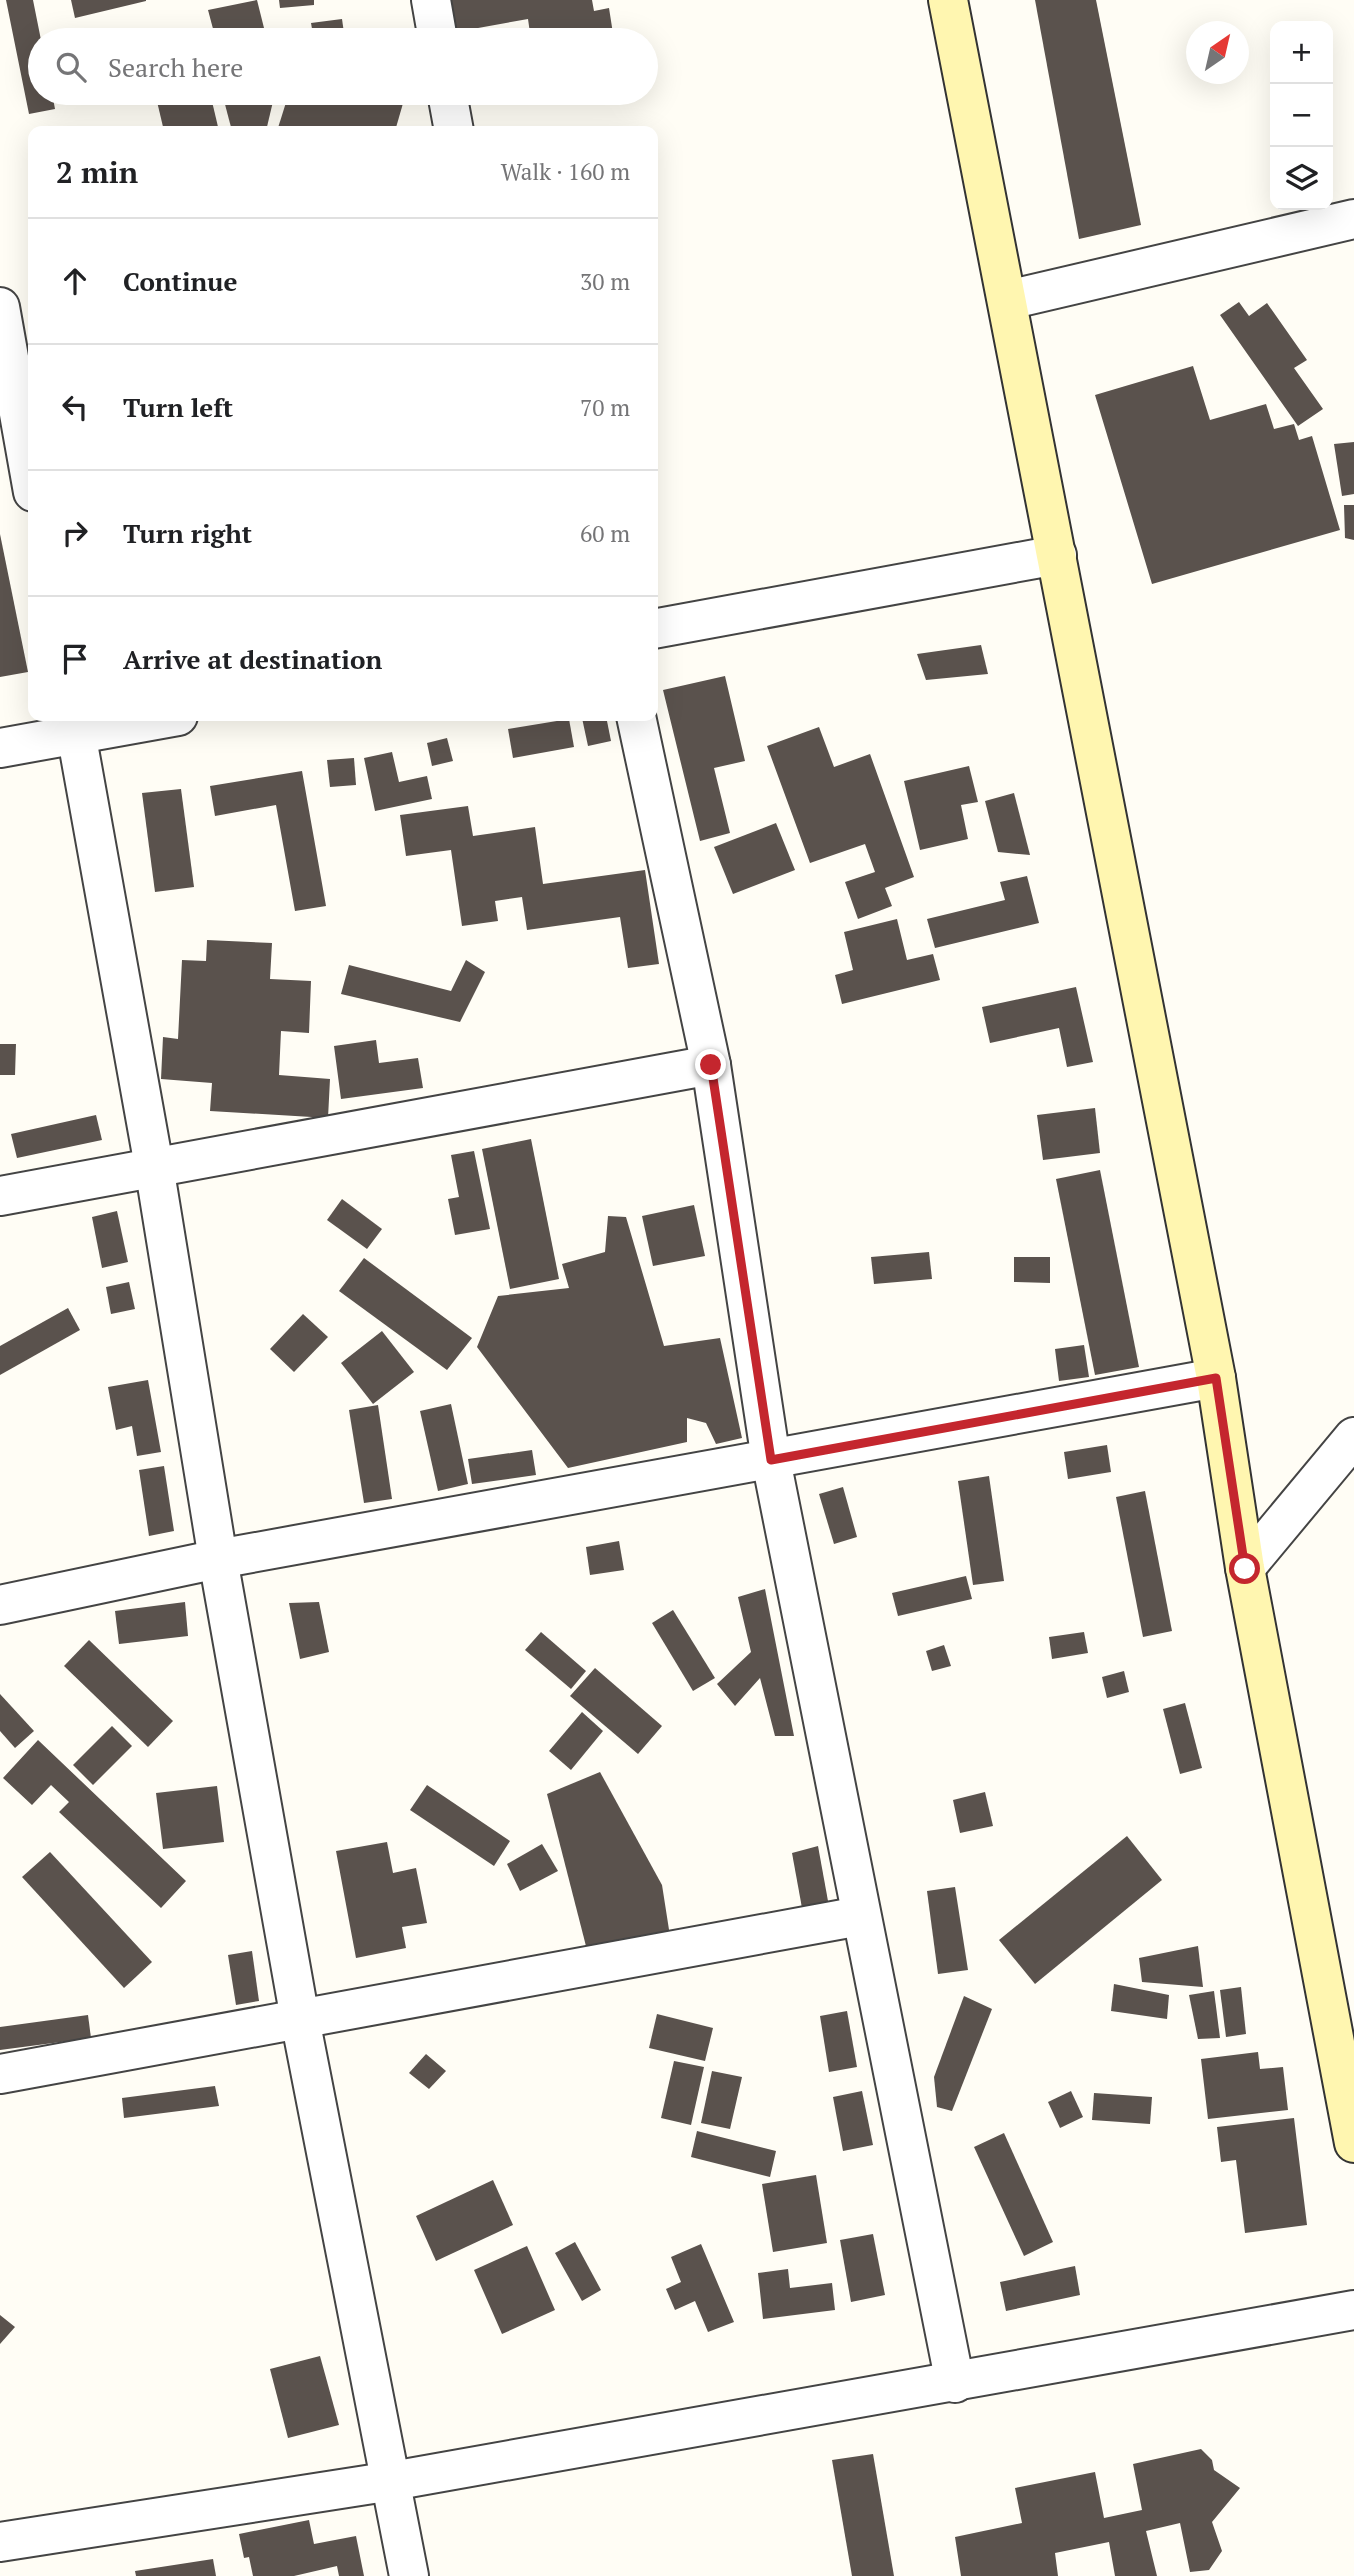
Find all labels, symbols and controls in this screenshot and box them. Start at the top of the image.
north arrow [1186,21,1249,84]
map controls [1270,21,1333,210]
button: + [1270,21,1333,84]
search box [28,28,658,105]
icon: search [52,48,90,86]
text: Search here [108,50,243,84]
button: − [1270,84,1333,147]
button: layers [1270,147,1333,210]
text: 2 min [56,152,138,192]
text: Walk · 160 m [501,156,630,187]
icon: ahead [56,262,94,300]
text: Continue [123,264,237,298]
text: 30 m [580,266,630,297]
icon: left [56,388,94,426]
text: Turn left [123,390,233,424]
text: 70 m [580,392,630,423]
icon: right [56,514,94,552]
text: Turn right [123,516,252,550]
text: 60 m [580,518,630,549]
icon: arrive [56,640,94,678]
text: Arrive at destination [123,642,382,676]
route end [695,1049,726,1080]
route start [1229,1553,1260,1584]

